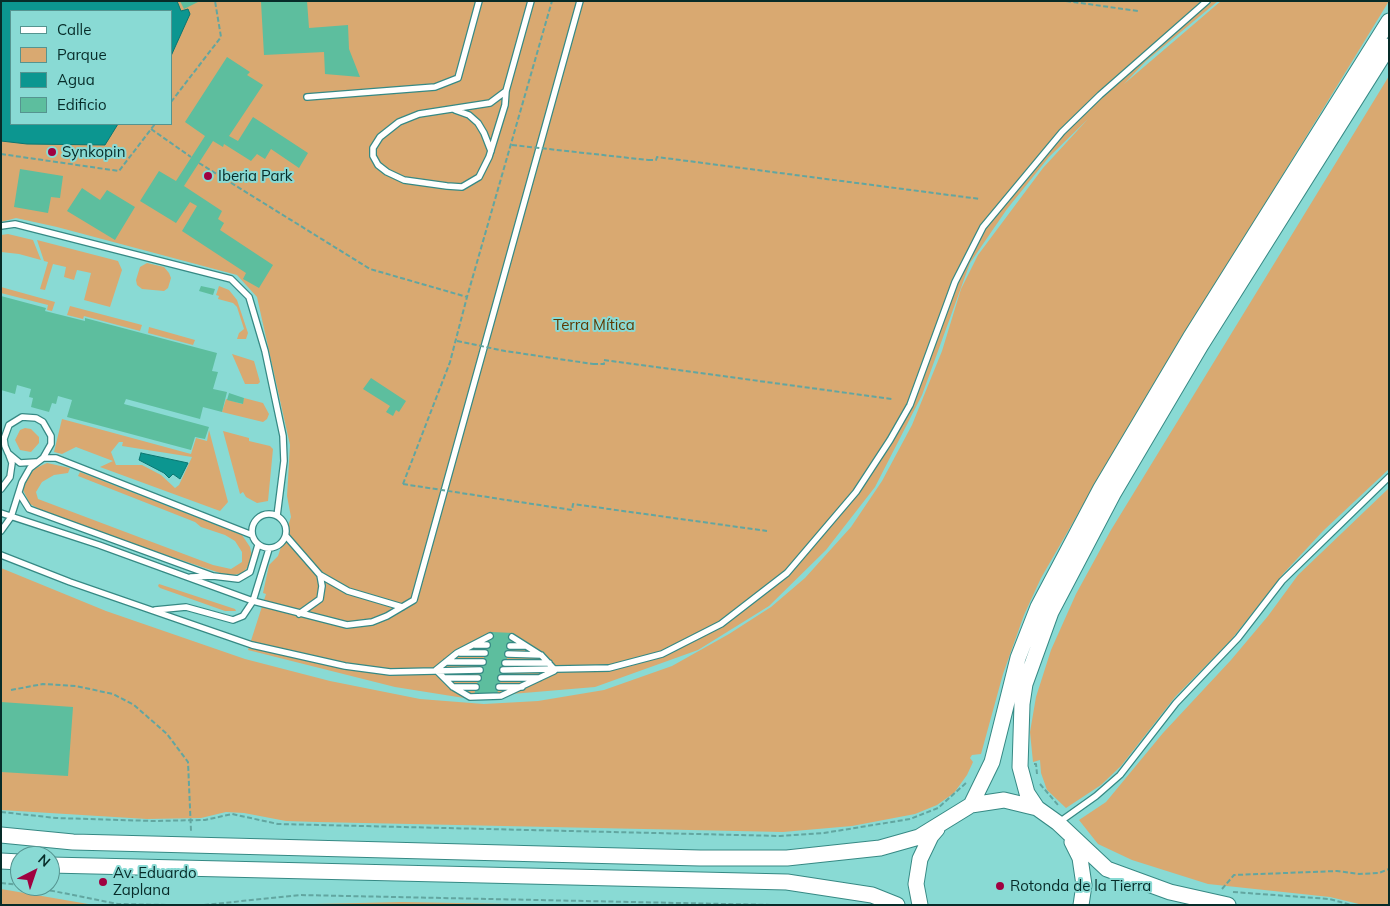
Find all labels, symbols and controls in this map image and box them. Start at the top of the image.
legend [10,10,172,125]
text: Calle [57,20,91,39]
text: Parque [57,45,107,64]
text: Agua [57,70,95,89]
text: Edificio [57,95,107,114]
place label: Synkopin [62,143,125,161]
marker: Synkopin [46,146,58,158]
place label: Iberia Park [218,167,293,185]
marker: Iberia Park [202,170,214,182]
park label: Terra Mítica [553,316,635,334]
north arrow [10,846,60,896]
text: N [34,850,54,871]
place label: Av. Eduardo Zaplana [113,864,197,899]
marker: Av. Eduardo Zaplana [97,876,109,888]
place label: Rotonda de la Tierra [1010,877,1151,895]
marker: Rotonda de la Tierra [994,880,1006,892]

